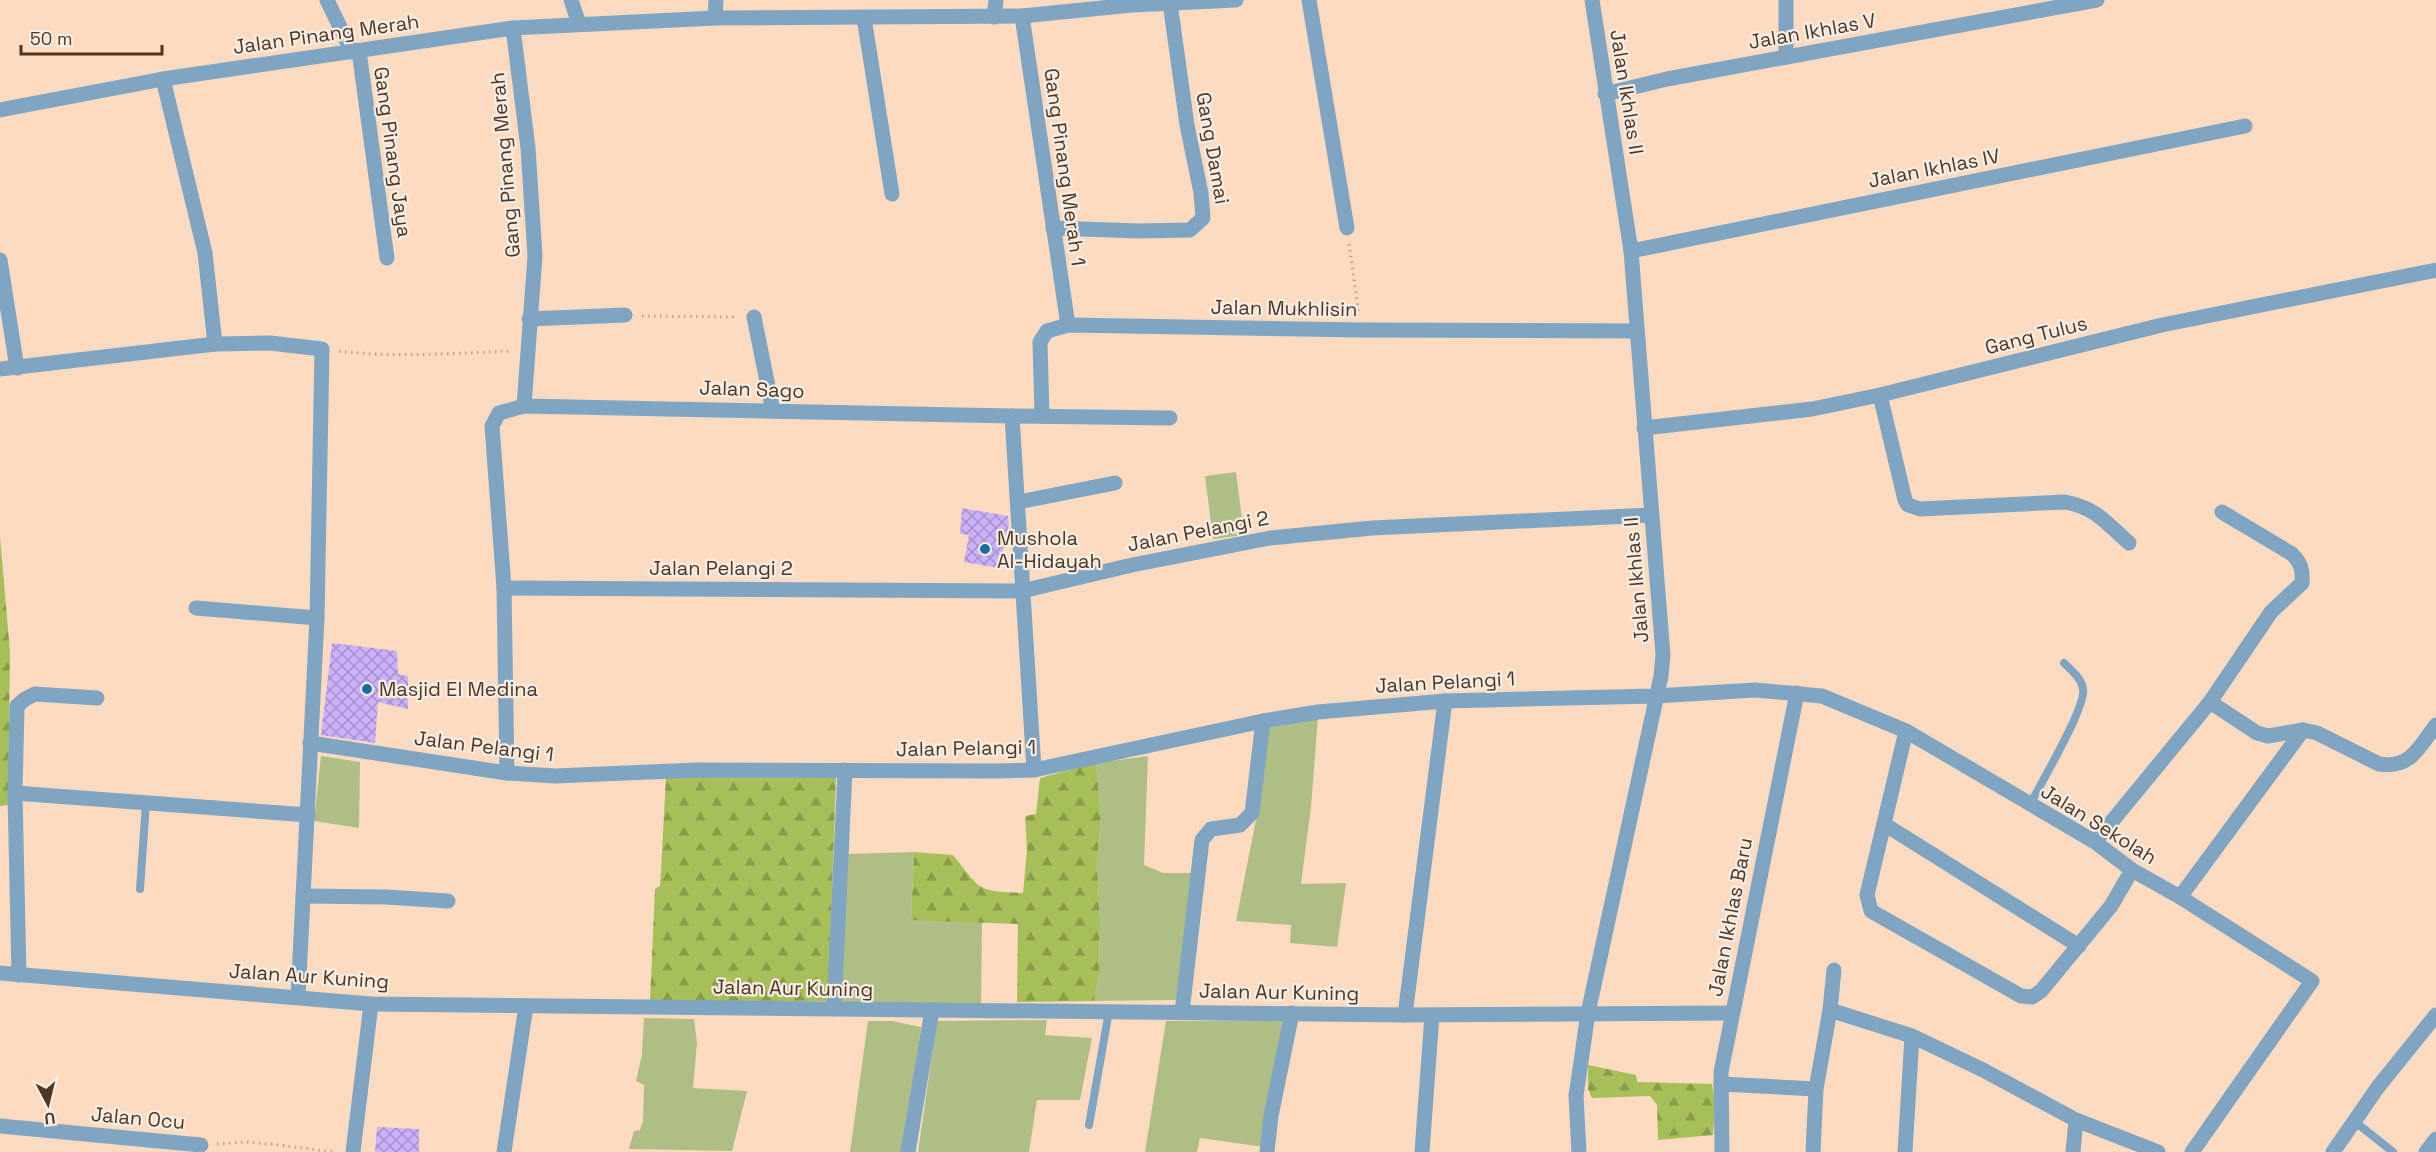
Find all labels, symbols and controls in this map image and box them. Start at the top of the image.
street label: Jalan Ikhlas V [1746,7,1878,55]
street label: Jalan Pinang Merah [231,8,421,60]
scale bar [21,18,162,56]
text: 50 m [30,27,72,50]
street label: Jalan Ikhlas II [1604,28,1650,156]
street label: Gang Pinang Jaya [368,65,418,239]
street label: Gang Pinang Merah 1 [1038,66,1092,268]
street label: Gang Pinang Merah [484,71,526,259]
street label: Gang Damai [1190,90,1236,206]
street label: Jalan Ikhlas IV [1866,142,2002,194]
street label: Jalan Mukhlisin [1210,294,1358,322]
street label: Gang Tulus [1982,310,2090,360]
street label: Jalan Sago [699,374,805,404]
street label: Jalan Pelangi 2 [1125,505,1271,557]
street label: Jalan Ikhlas II [1618,516,1654,644]
place label: Mushola Al-Hidayah [997,525,1102,574]
marker: Mushola Al-Hidayah [978,542,992,556]
street label: Jalan Pelangi 2 [649,555,793,581]
street label: Jalan Pelangi 1 [1374,665,1516,699]
place label: Masjid El Medina [379,676,538,702]
marker: Masjid El Medina [360,682,374,696]
street label: Jalan Pelangi 1 [413,725,555,767]
street label: Jalan Pelangi 1 [896,734,1036,762]
street label: Jalan Sekolah [2036,778,2162,870]
street label: Jalan Ikhlas Baru [1702,835,1758,999]
street label: Jalan Aur Kuning [228,957,390,995]
street label: Jalan Aur Kuning [713,974,873,1002]
street label: Jalan Aur Kuning [1199,978,1359,1006]
north arrow [18,1074,78,1134]
street label: Jalan Ocu [90,1101,186,1135]
text: U [43,1107,56,1129]

